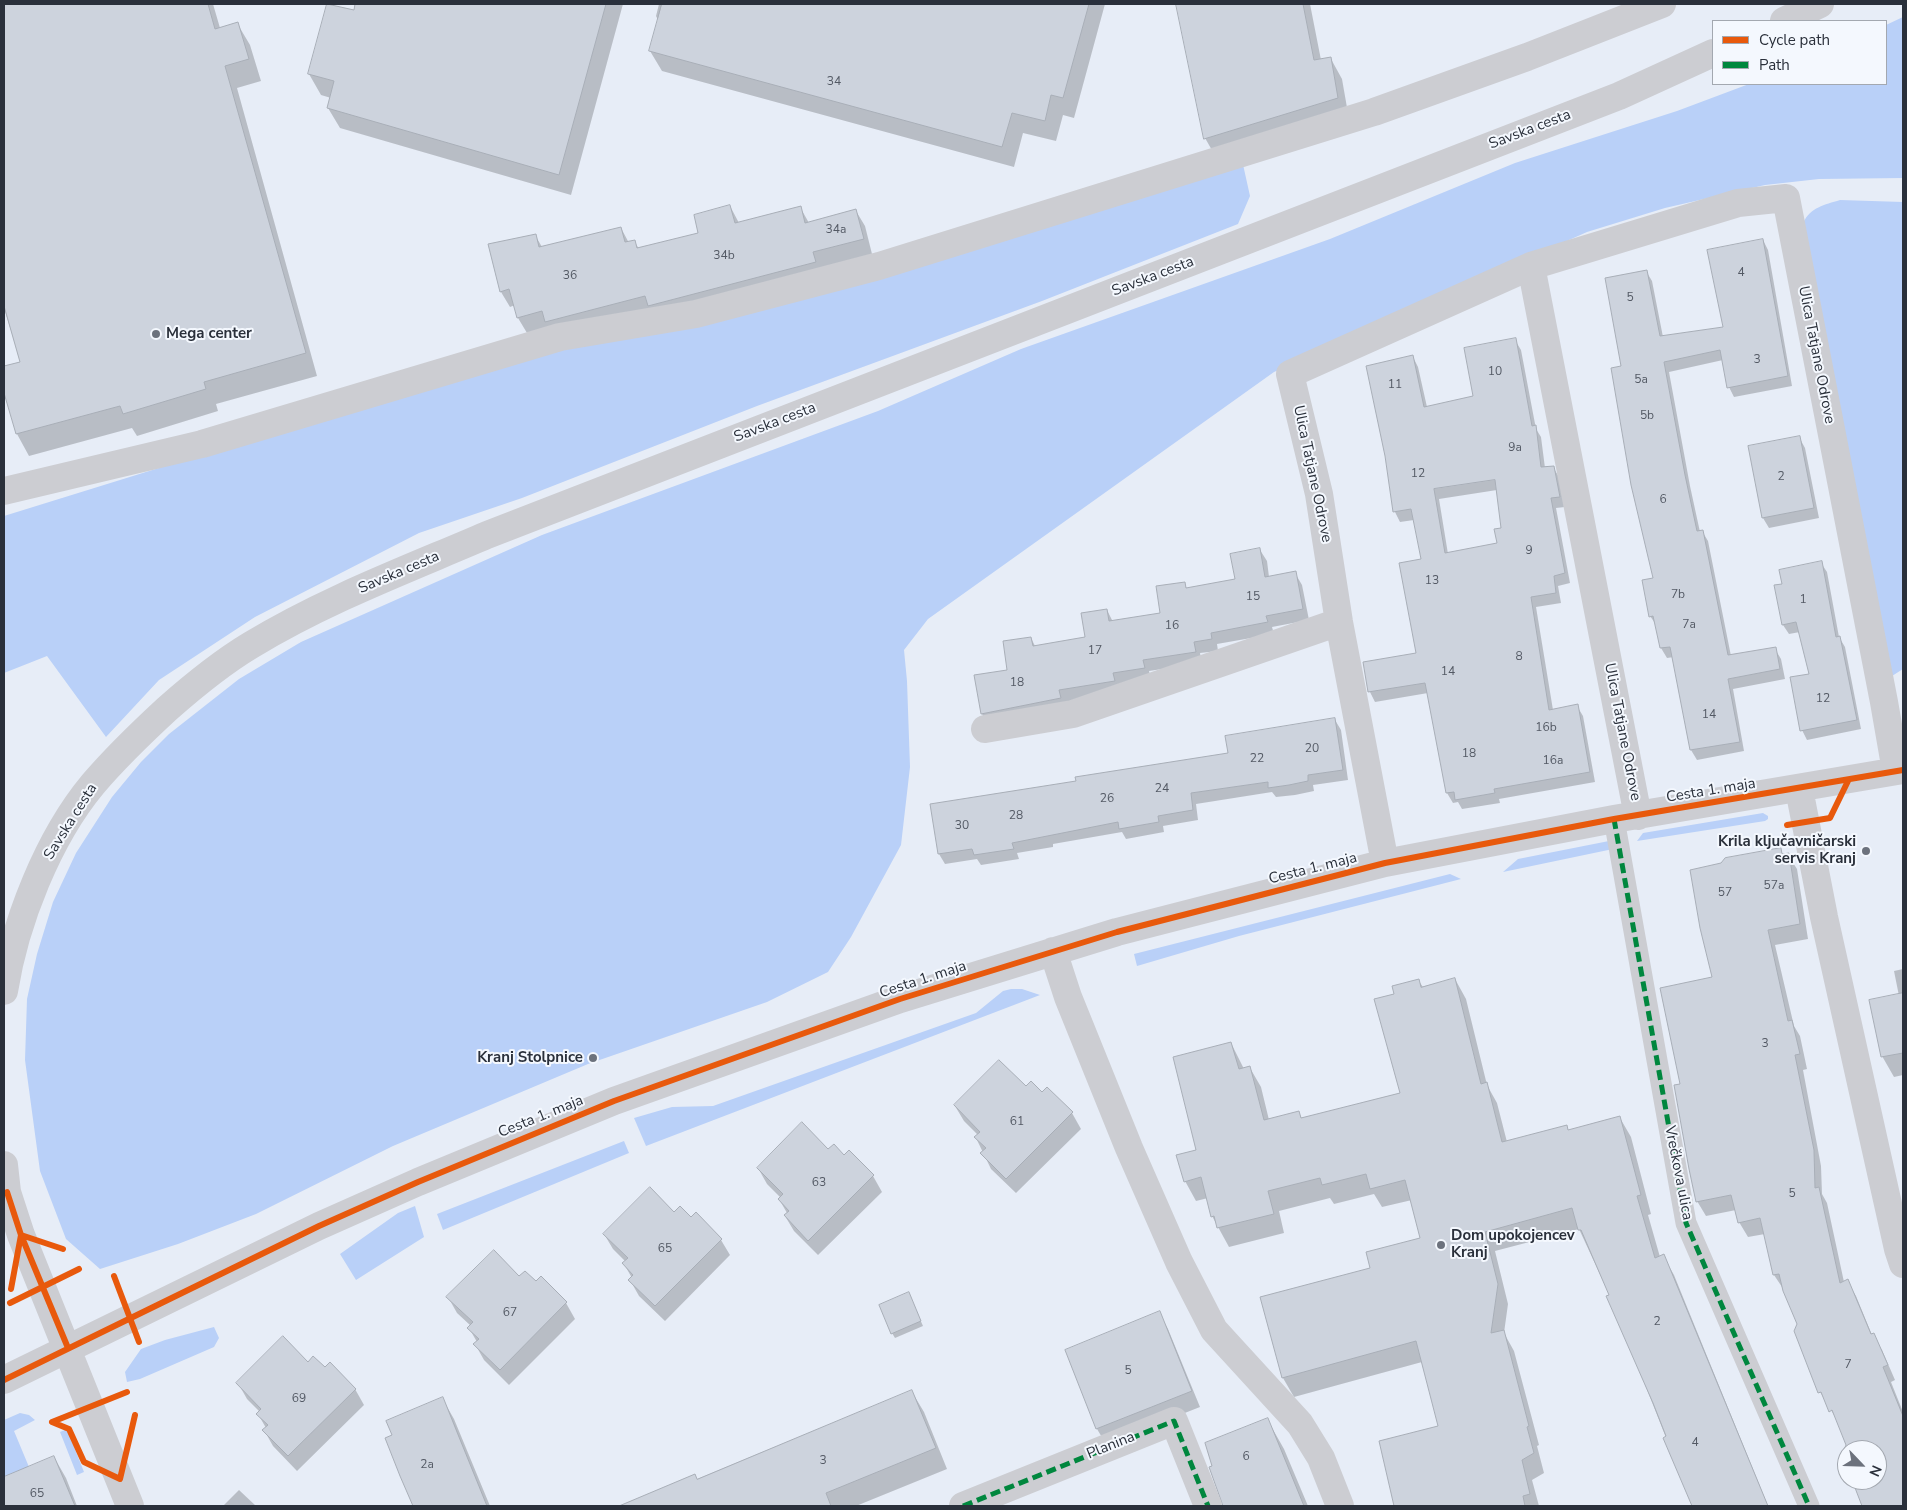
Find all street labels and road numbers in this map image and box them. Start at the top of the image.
street label: Savska cesta [1487,106,1573,154]
street label: Savska cesta [1110,253,1196,301]
street label: Ulica Tatjane Odrove [1794,285,1838,425]
street label: Savska cesta [732,399,818,447]
street label: Ulica Tatjane Odrove [1289,404,1335,544]
street label: Savska cesta [356,548,442,598]
street label: Ulica Tatjane Odrove [1600,662,1644,802]
street label: Cesta 1. maja [1665,775,1757,807]
street label: Savska cesta [41,781,101,863]
street label: Cesta 1. maja [1267,849,1359,889]
street label: Cesta 1. maja [877,957,969,1003]
street label: Cesta 1. maja [496,1092,586,1142]
street label: Vrečkova ulica [1660,1124,1696,1222]
street label: Planina [1084,1428,1138,1464]

